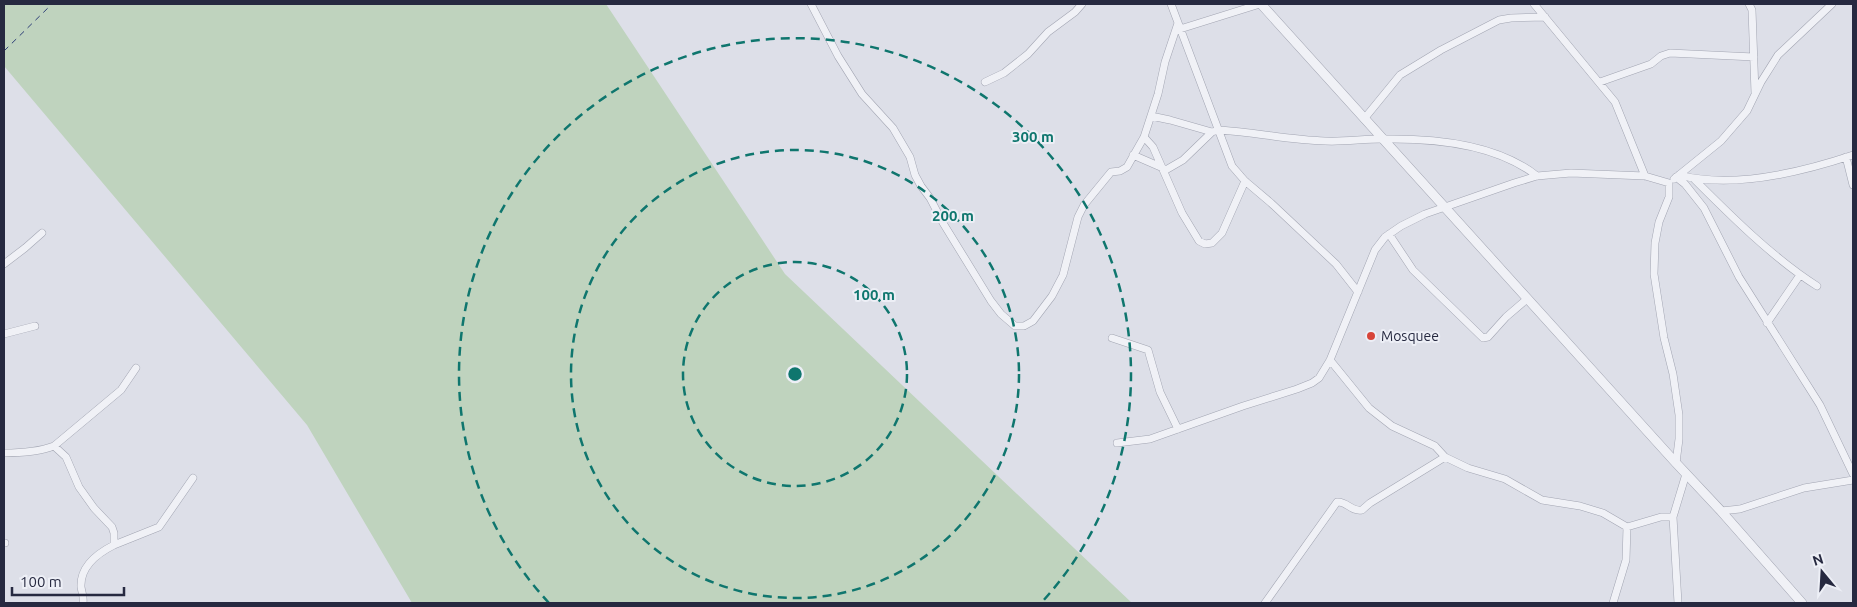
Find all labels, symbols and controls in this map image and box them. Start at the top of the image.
text: 300 m [1012,128,1054,145]
text: 200 m [932,207,974,224]
text: 100 m [853,286,895,303]
place label: Mosquee [1381,328,1439,344]
marker: Mosquee [1365,330,1377,342]
centre of rings [786,365,804,383]
north arrow [1797,547,1847,597]
text: N [1811,550,1825,569]
scale bar [12,564,125,596]
text: 100 m [20,573,62,590]

